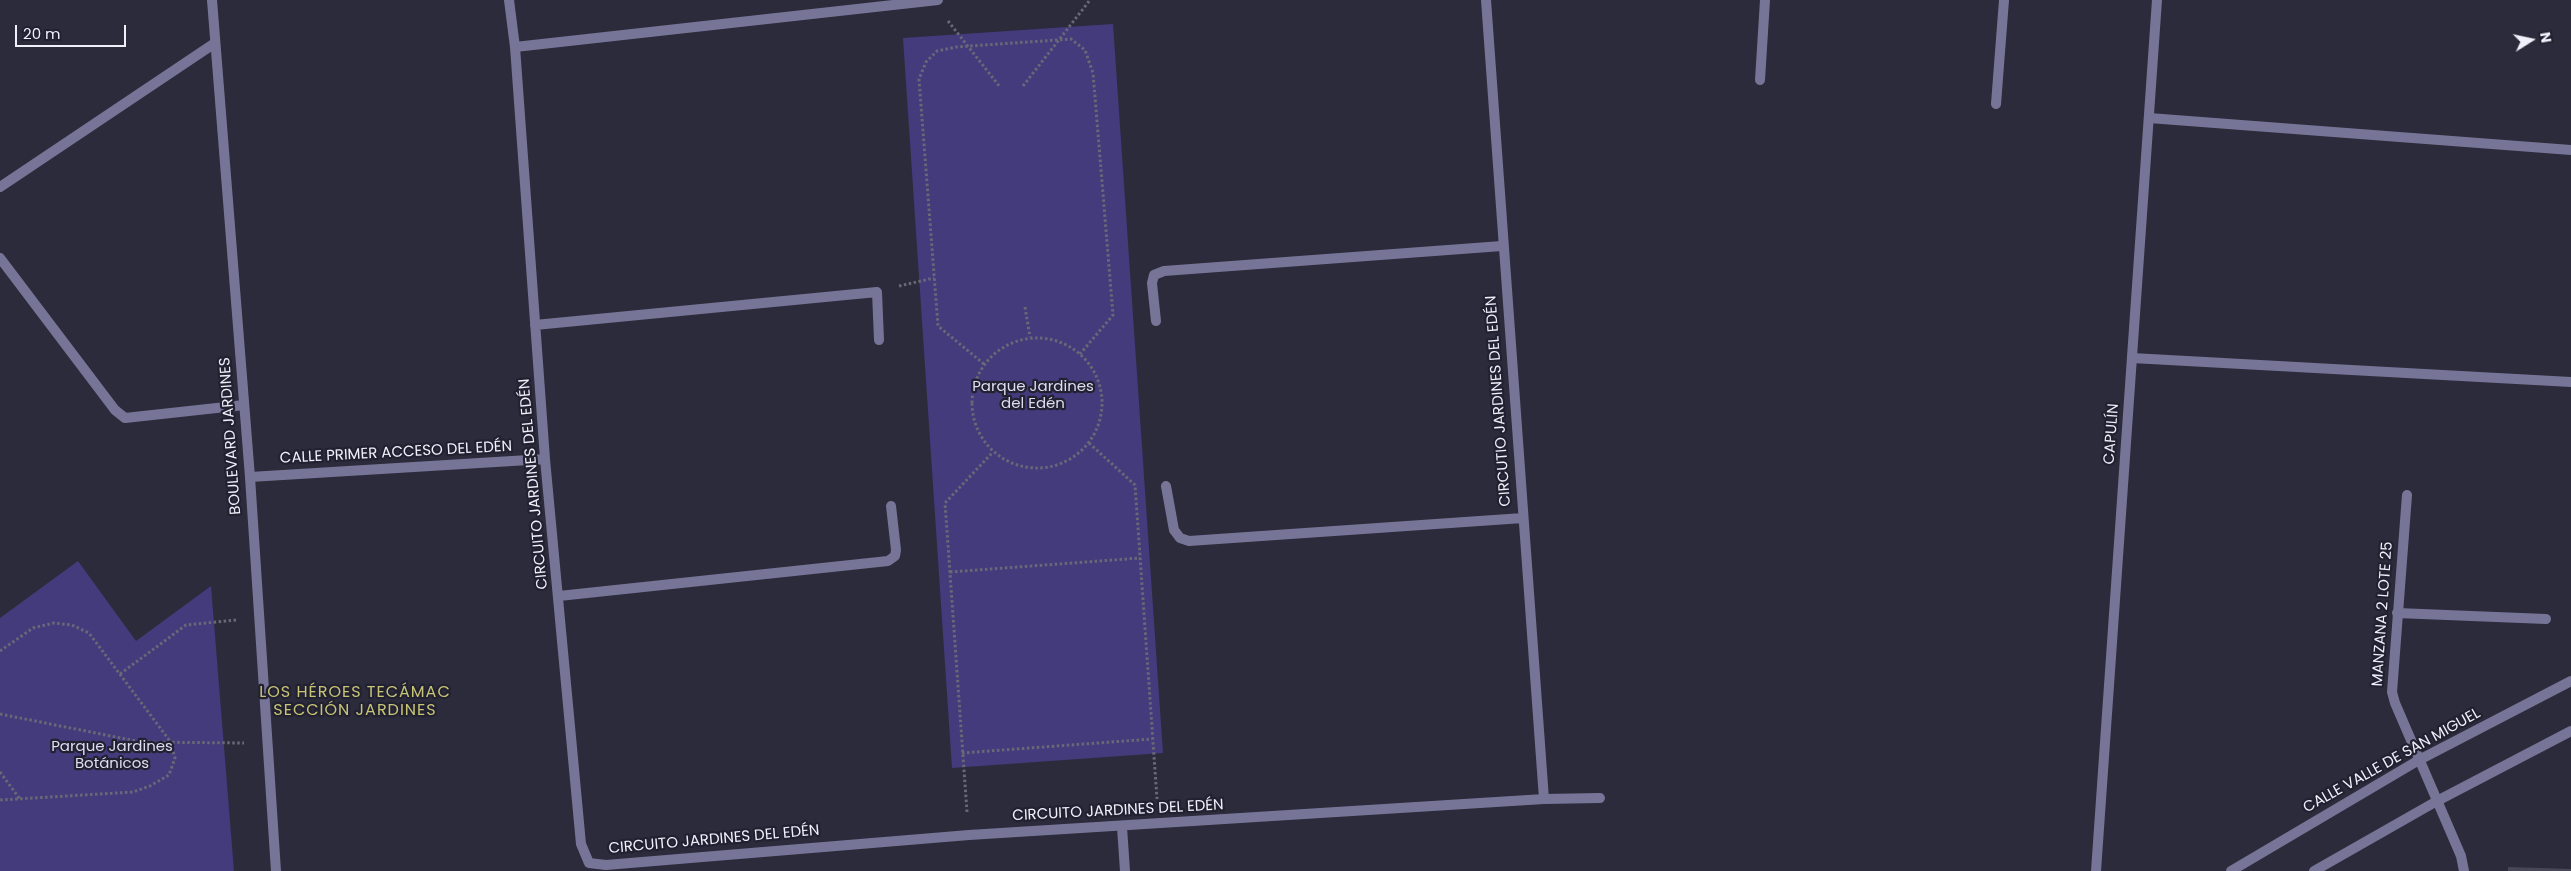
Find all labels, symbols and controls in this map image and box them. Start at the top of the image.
scale bar [18,15,129,47]
north arrow [2506,15,2556,65]
text: 20 m [23,23,61,44]
text: N [2535,30,2557,44]
street label: CIRCUTIO JARDINES DEL EDÉN [1483,295,1515,507]
street label: BOULEVARD JARDINES [217,357,245,515]
street label: CIRCUITO JARDINES DEL EDÉN [516,378,552,590]
park label: Parque Jardines del Edén [972,378,1094,413]
street label: CAPULÍN [2101,403,2123,465]
street label: CALLE PRIMER ACCESO DEL EDÉN [279,438,513,468]
street label: MANZANA 2 LOTE 25 [2369,541,2397,687]
district label: LOS HÉROES TECÁMAC SECCIÓN JARDINES [257,683,453,721]
street label: CALLE VALLE DE SAN MIGUEL [2300,705,2484,817]
park label: Parque Jardines Botánicos [51,738,173,773]
street label: CIRCUITO JARDINES DEL EDÉN [1012,796,1224,826]
street label: CIRCUITO JARDINES DEL EDÉN [608,822,820,858]

